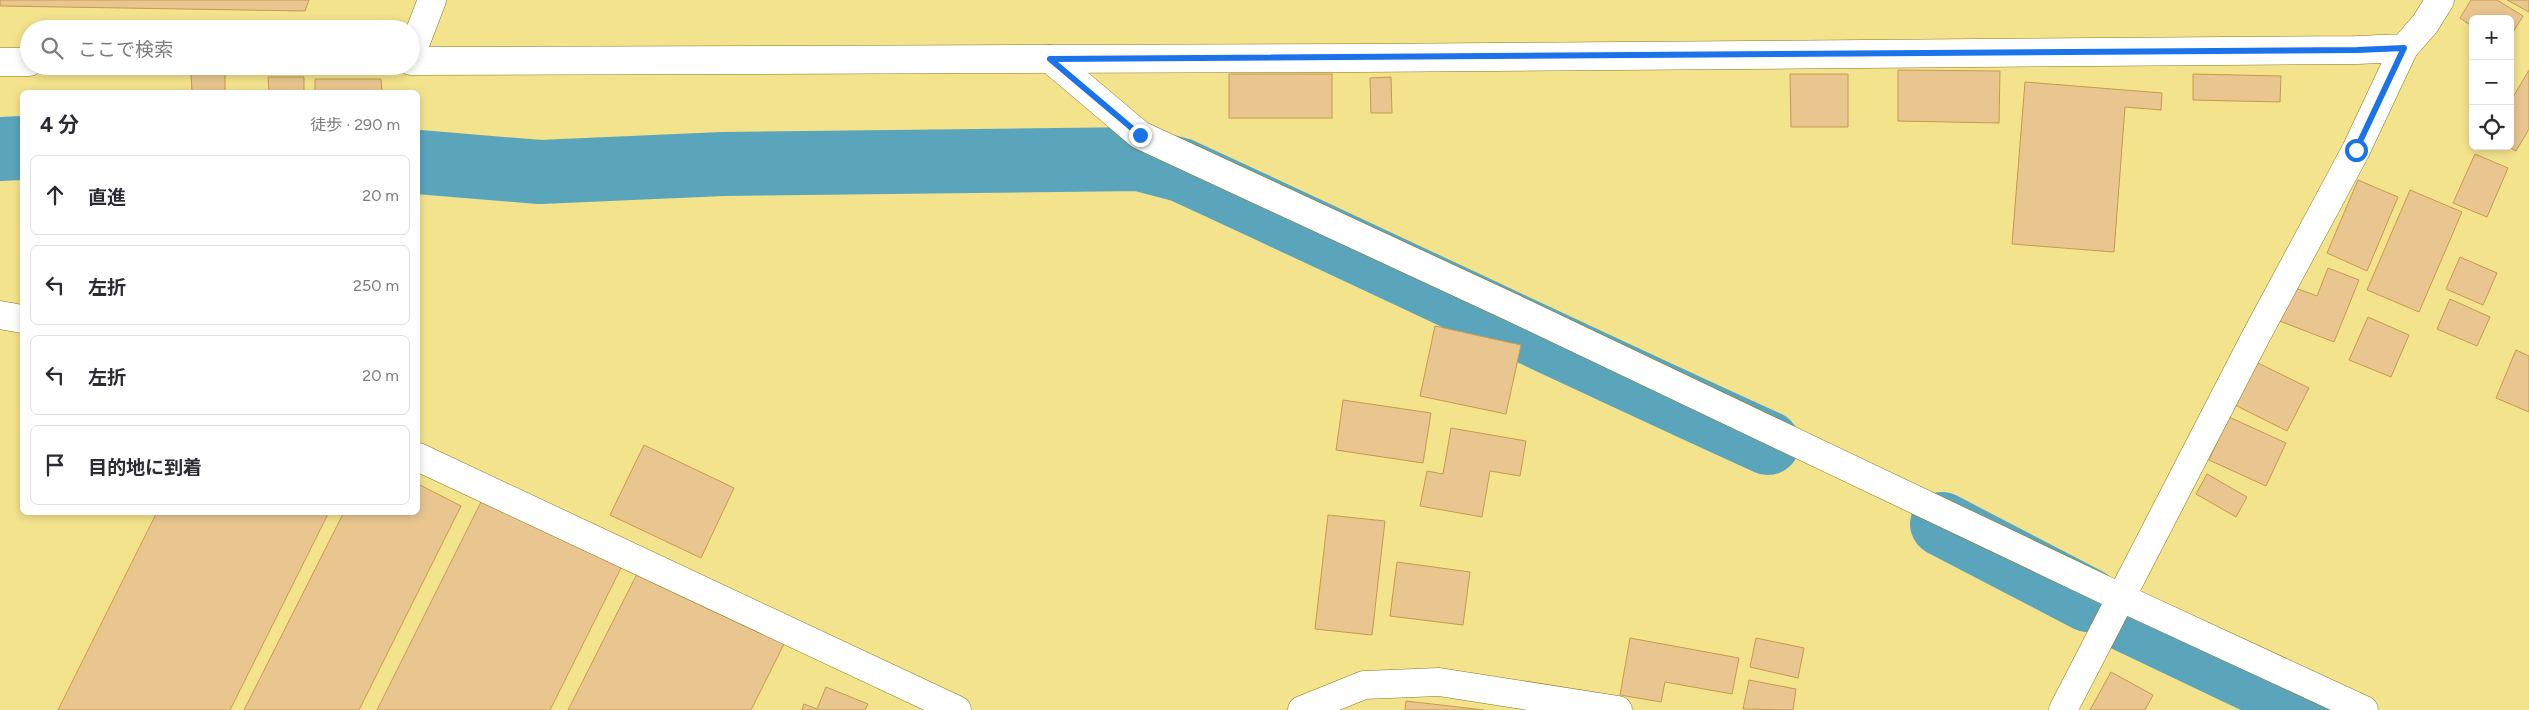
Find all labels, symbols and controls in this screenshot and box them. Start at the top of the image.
map controls [2469,15,2514,150]
button: + [2469,15,2514,60]
search box [20,20,420,75]
icon: search [38,34,66,62]
text: ここで検索 [78,38,173,61]
button: − [2469,60,2514,105]
button: locate [2469,105,2514,150]
text: 4 分 [40,112,79,137]
text: 徒歩 · 290 m [310,115,400,134]
route end [1129,124,1152,147]
route start [2345,139,2368,162]
icon: ahead [41,181,69,209]
text: 直進 [88,186,126,209]
text: 20 m [362,186,399,205]
icon: left [41,271,69,299]
text: 左折 [88,276,126,299]
text: 250 m [353,276,399,295]
icon: left [41,361,69,389]
text: 左折 [88,366,126,389]
text: 20 m [362,366,399,385]
icon: arrive [41,451,69,479]
text: 目的地に到着 [88,456,202,479]

